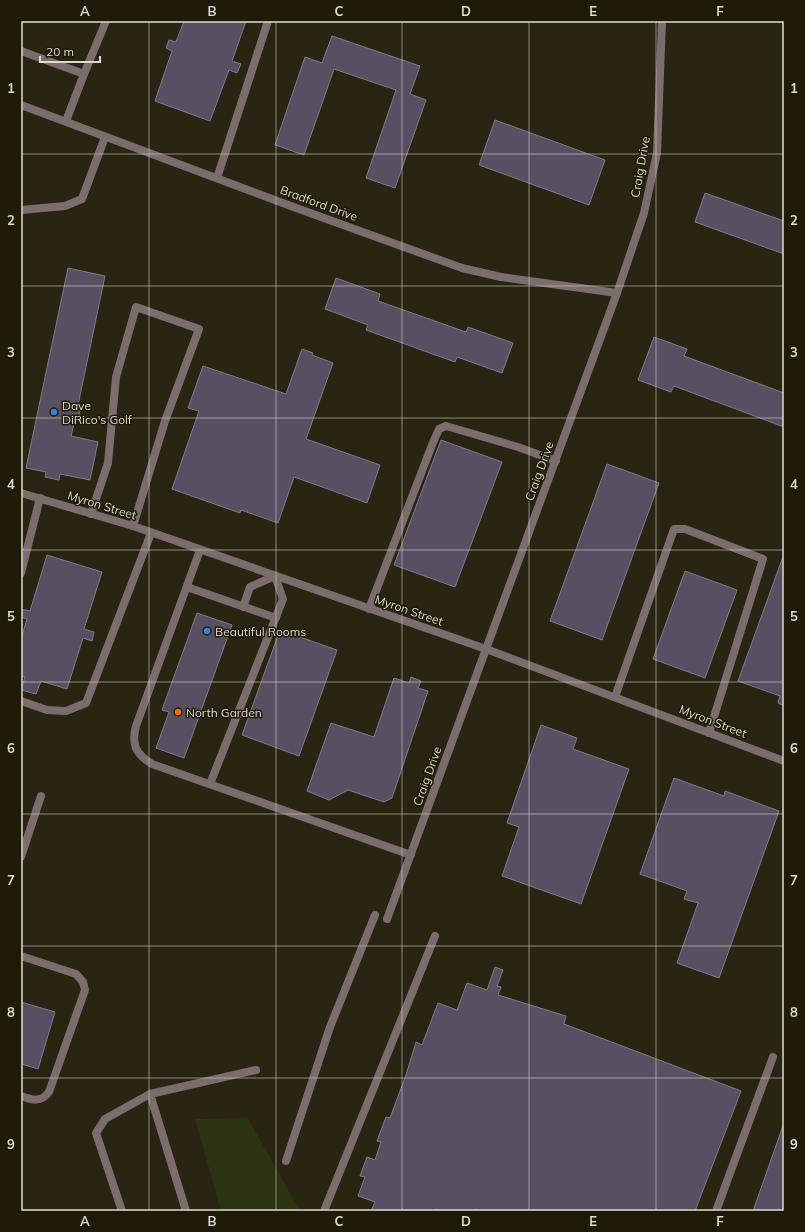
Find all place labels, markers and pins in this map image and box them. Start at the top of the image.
place label: Dave DiRico's Golf [62,398,133,427]
marker: Dave DiRico's Golf [49,407,59,417]
place label: Beautiful Rooms [215,624,306,639]
marker: Beautiful Rooms [202,626,212,636]
place label: North Garden [186,705,262,720]
marker: North Garden [173,707,183,717]

